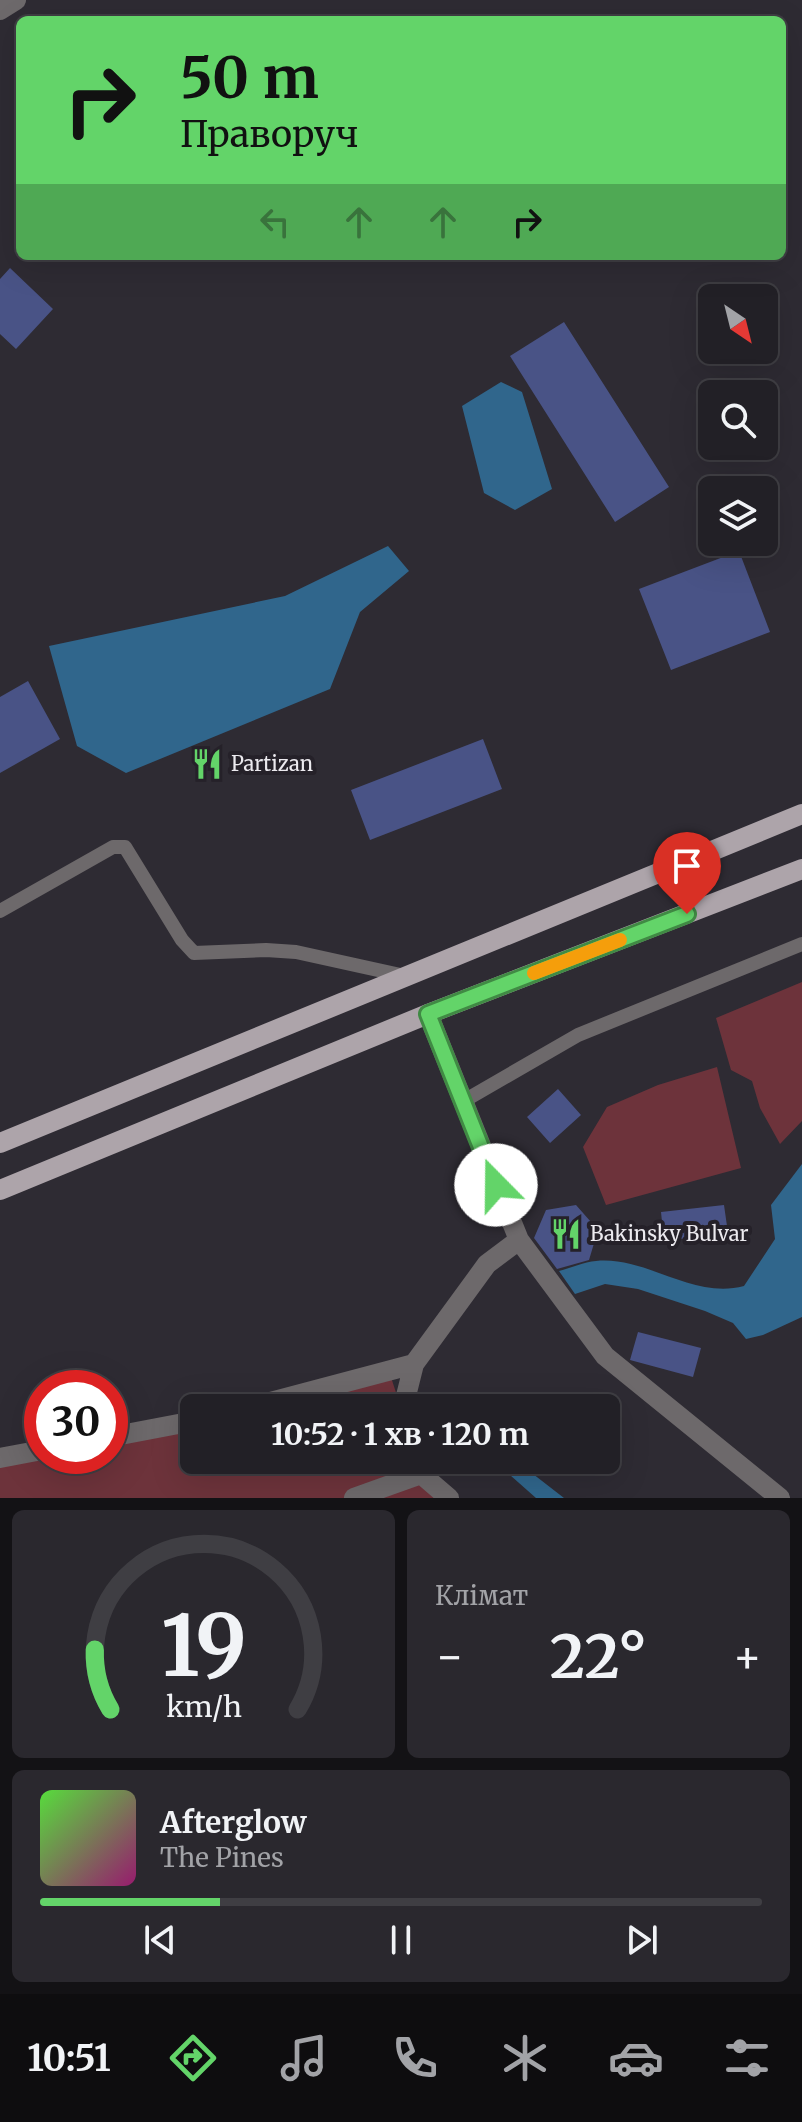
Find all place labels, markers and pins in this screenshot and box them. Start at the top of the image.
restaurant icon: Partizan [190,747,224,781]
place label: Partizan [231,751,313,776]
pin [653,832,721,914]
restaurant icon: Bakinsky Bulvar [549,1217,583,1251]
place label: Bakinsky Bulvar [590,1221,748,1246]

